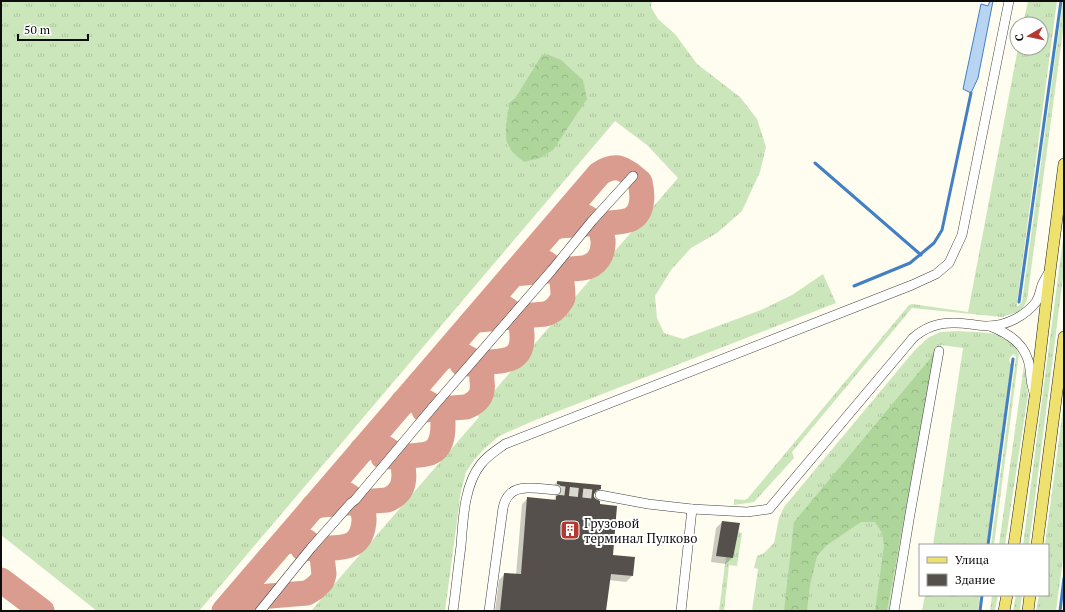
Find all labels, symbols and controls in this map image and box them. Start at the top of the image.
scale bar [18,16,88,42]
north arrow [1009,16,1049,56]
text: 50 m [24,22,51,37]
text: С [1012,33,1027,42]
place label: Грузовой терминал Пулково [584,514,697,547]
building icon: Грузовой терминал Пулково [559,519,581,541]
legend [919,544,1049,596]
text: Улица [955,552,989,567]
text: Здание [955,572,995,587]

